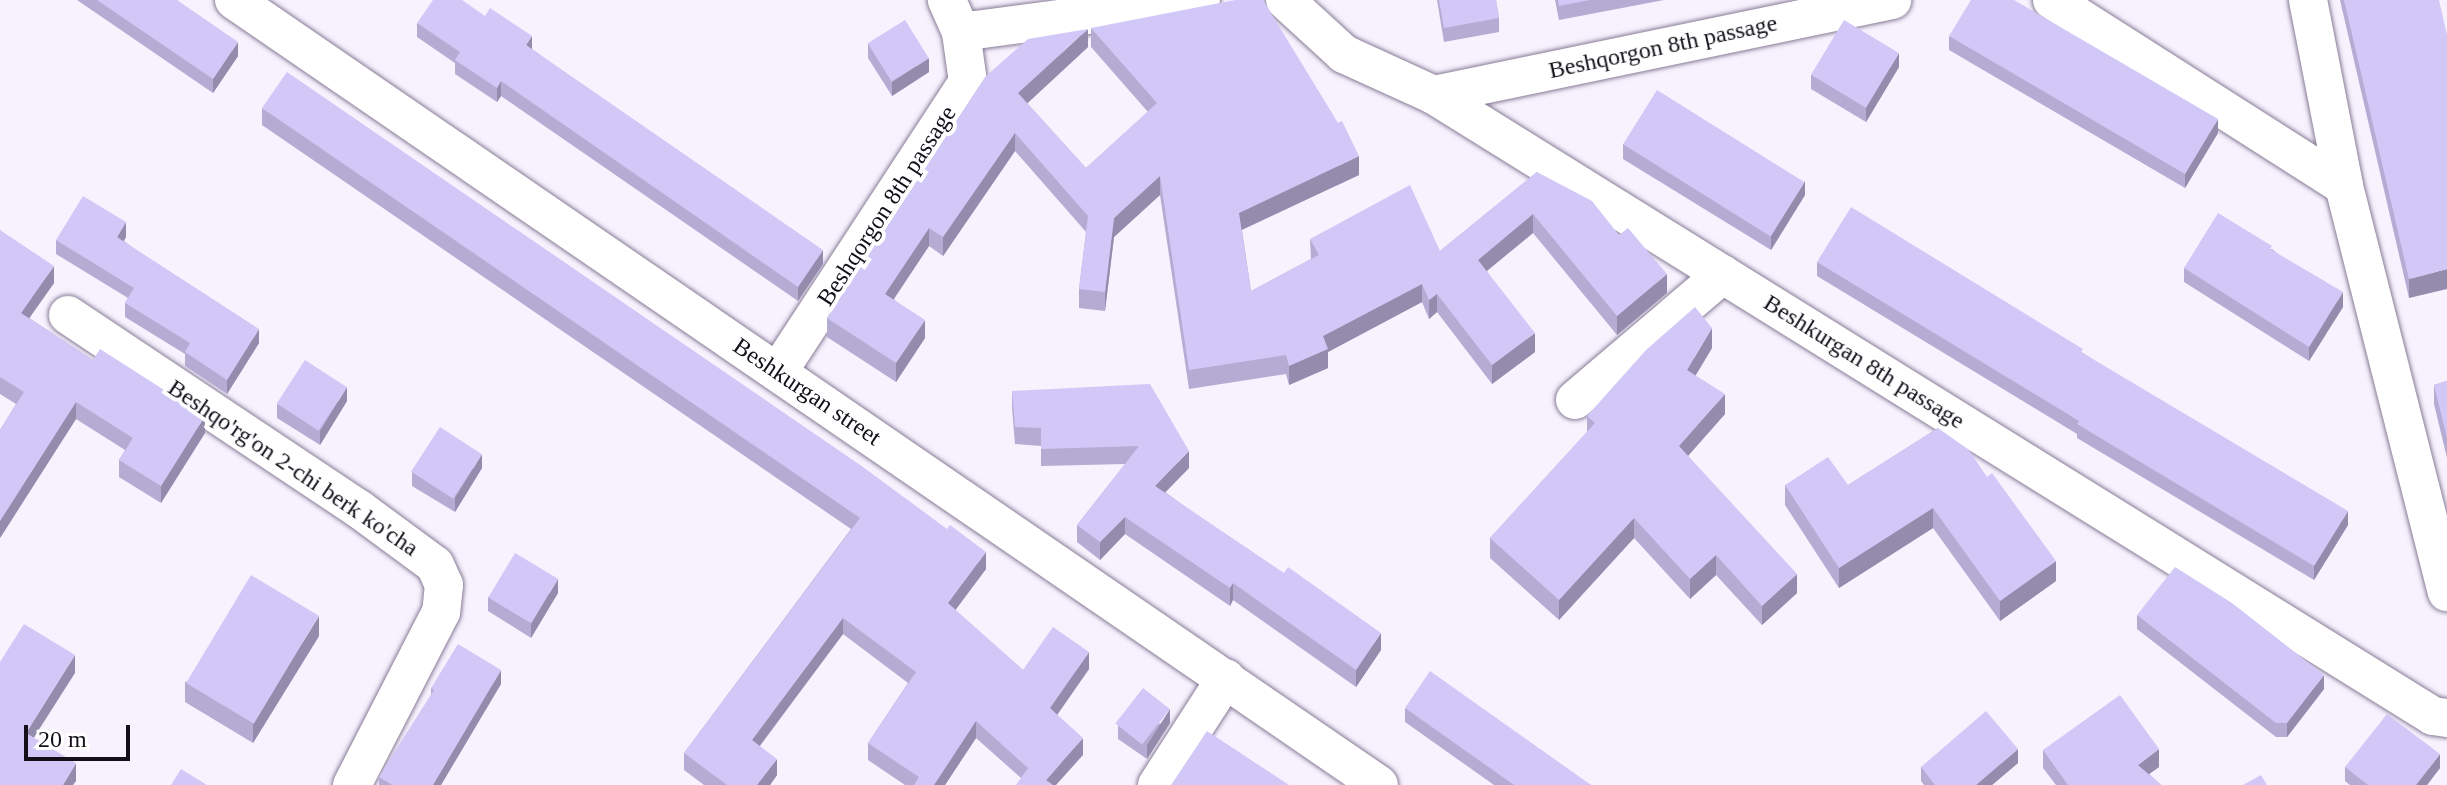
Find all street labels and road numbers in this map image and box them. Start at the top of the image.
street label: Beshqorgon 8th passage [1546,9,1780,85]
street label: Beshqorgon 8th passage [812,101,962,311]
street label: Beshkurgan 8th passage [1758,288,1970,436]
street label: Beshkurgan street [728,332,886,452]
street label: Beshqo'rg'on 2-chi berk ko'cha [162,373,424,563]

